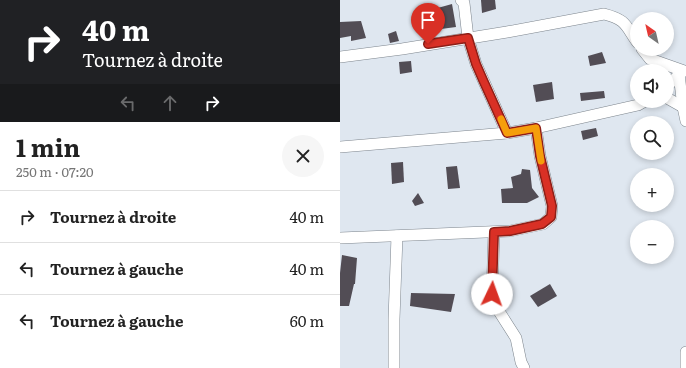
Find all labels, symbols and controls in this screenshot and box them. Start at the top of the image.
pin [411,3,445,44]
text: 40 m [82,8,150,50]
icon: arrive [417,9,439,31]
north arrow [630,12,674,56]
map controls [630,12,674,264]
icon: right [16,16,68,68]
text: Tournez à droite [82,46,223,73]
button: sound [630,64,674,108]
icon: left [117,92,139,114]
icon: ahead [159,92,181,114]
icon: right [201,92,223,114]
button: search [630,116,674,160]
text: 1 min [16,129,80,164]
button: close [282,135,324,177]
text: 250 m · 07:20 [16,162,94,181]
button: + [630,168,674,212]
text: Tournez à droite [50,205,176,228]
text: 40 m [290,205,324,228]
icon: right [16,206,38,228]
button: − [630,220,674,264]
text: Tournez à gauche [50,257,183,280]
text: 40 m [290,257,324,280]
icon: left [16,258,38,280]
position arrow [471,273,513,315]
text: Tournez à gauche [50,309,183,332]
text: 60 m [290,309,324,332]
icon: left [16,310,38,332]

